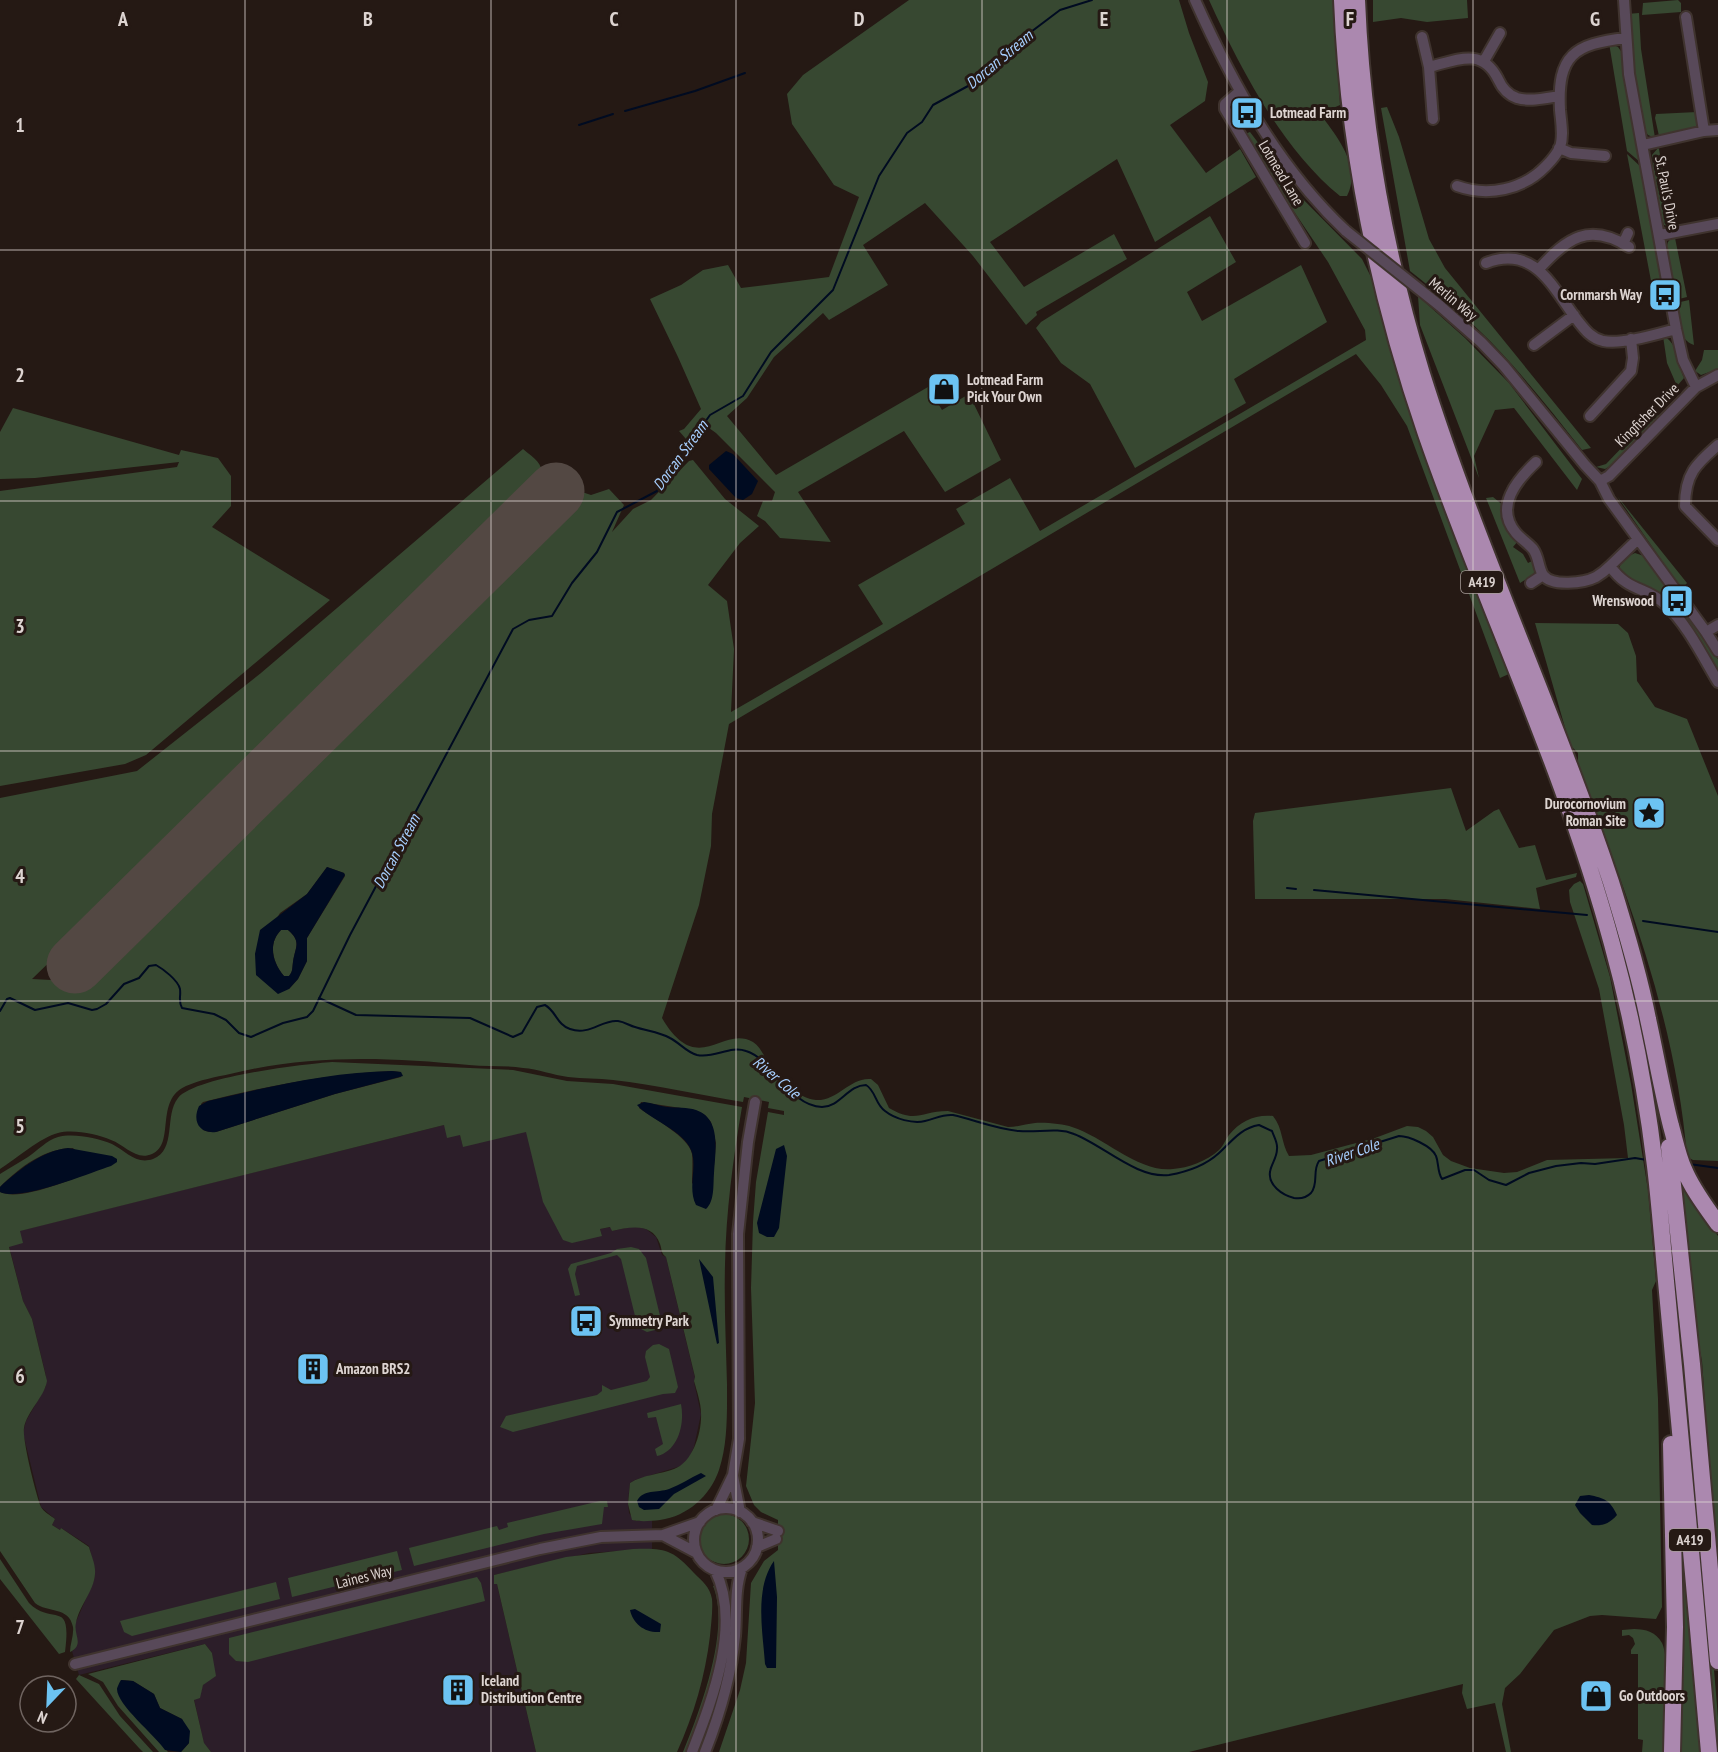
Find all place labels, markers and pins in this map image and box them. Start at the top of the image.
bus stop icon: Lotmead Farm [1229,95,1265,131]
place label: Lotmead Farm [1270,103,1346,122]
bus stop icon: Cornmarsh Way [1647,277,1683,313]
place label: Cornmarsh Way [1560,285,1643,304]
place label: Lotmead Farm Pick Your Own [967,370,1043,406]
shop icon: Lotmead Farm Pick Your Own [926,371,962,407]
bus stop icon: Wrenswood [1659,583,1695,619]
place label: Wrenswood [1591,591,1654,610]
place label: Durocornovium Roman Site [1545,794,1626,830]
place icon: Durocornovium Roman Site [1631,795,1667,831]
bus stop icon: Symmetry Park [568,1303,604,1339]
place label: Symmetry Park [609,1311,690,1330]
building icon: Amazon BRS2 [295,1351,331,1387]
place label: Amazon BRS2 [335,1359,410,1378]
place label: Iceland Distribution Centre [481,1671,582,1707]
building icon: Iceland Distribution Centre [440,1672,476,1708]
shop icon: Go Outdoors [1578,1678,1614,1714]
place label: Go Outdoors [1619,1686,1685,1705]

